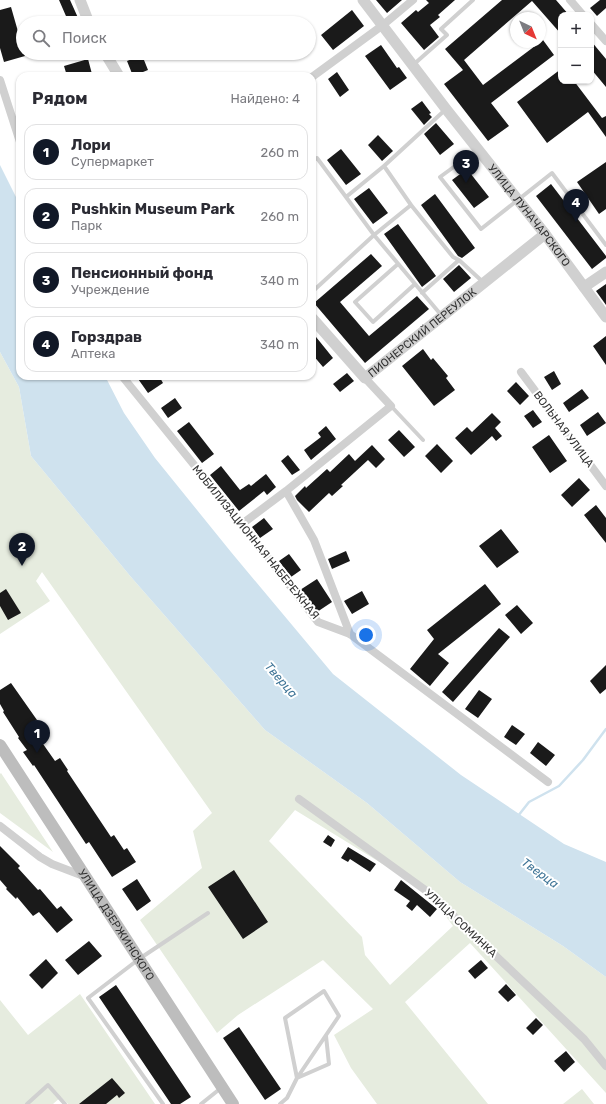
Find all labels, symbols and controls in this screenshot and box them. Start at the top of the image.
north arrow [510,12,546,48]
map controls [558,12,594,84]
button: + [558,12,594,48]
search box [16,16,316,60]
icon: search [30,27,52,49]
text: Поиск [62,29,107,47]
button: − [558,48,594,84]
text: Рядом [32,88,88,108]
text: Найдено: 4 [231,91,300,106]
text: Лори [71,136,111,154]
text: 1 [43,145,49,160]
text: 260 m [261,145,299,160]
pin: 3 [453,150,479,183]
text: Супермаркет [71,154,154,169]
street label: УЛИЦА ЛУНАЧАРСКОГО [485,162,573,269]
pin: 4 [563,189,589,222]
text: Pushkin Museum Park [71,200,235,218]
text: 2 [42,209,50,224]
text: 260 m [261,209,299,224]
text: Парк [71,218,102,233]
text: Пенсионный фонд [71,264,213,282]
text: 3 [42,273,50,288]
text: 340 m [260,273,299,288]
text: Учреждение [71,282,149,297]
street label: ПИОНЕРСКИЙ ПЕРЕУЛОК [365,286,479,380]
text: Горздрав [71,328,142,346]
text: 4 [42,337,50,352]
text: 340 m [260,337,299,352]
text: Аптека [71,346,116,361]
street label: ВОЛЬНАЯ УЛИЦА [531,389,597,470]
street label: МОБИЛИЗАЦИОННАЯ НАБЕРЕЖНАЯ [189,463,322,622]
pin: 2 [9,533,35,566]
your location [356,625,376,645]
water label: Тверца [262,660,300,700]
pin: 1 [24,720,50,753]
water label: Тверца [519,855,561,891]
street label: УЛИЦА ДЗЕРЖИНСКОГО [75,867,157,983]
street label: УЛИЦА СОМИНКА [422,887,500,961]

